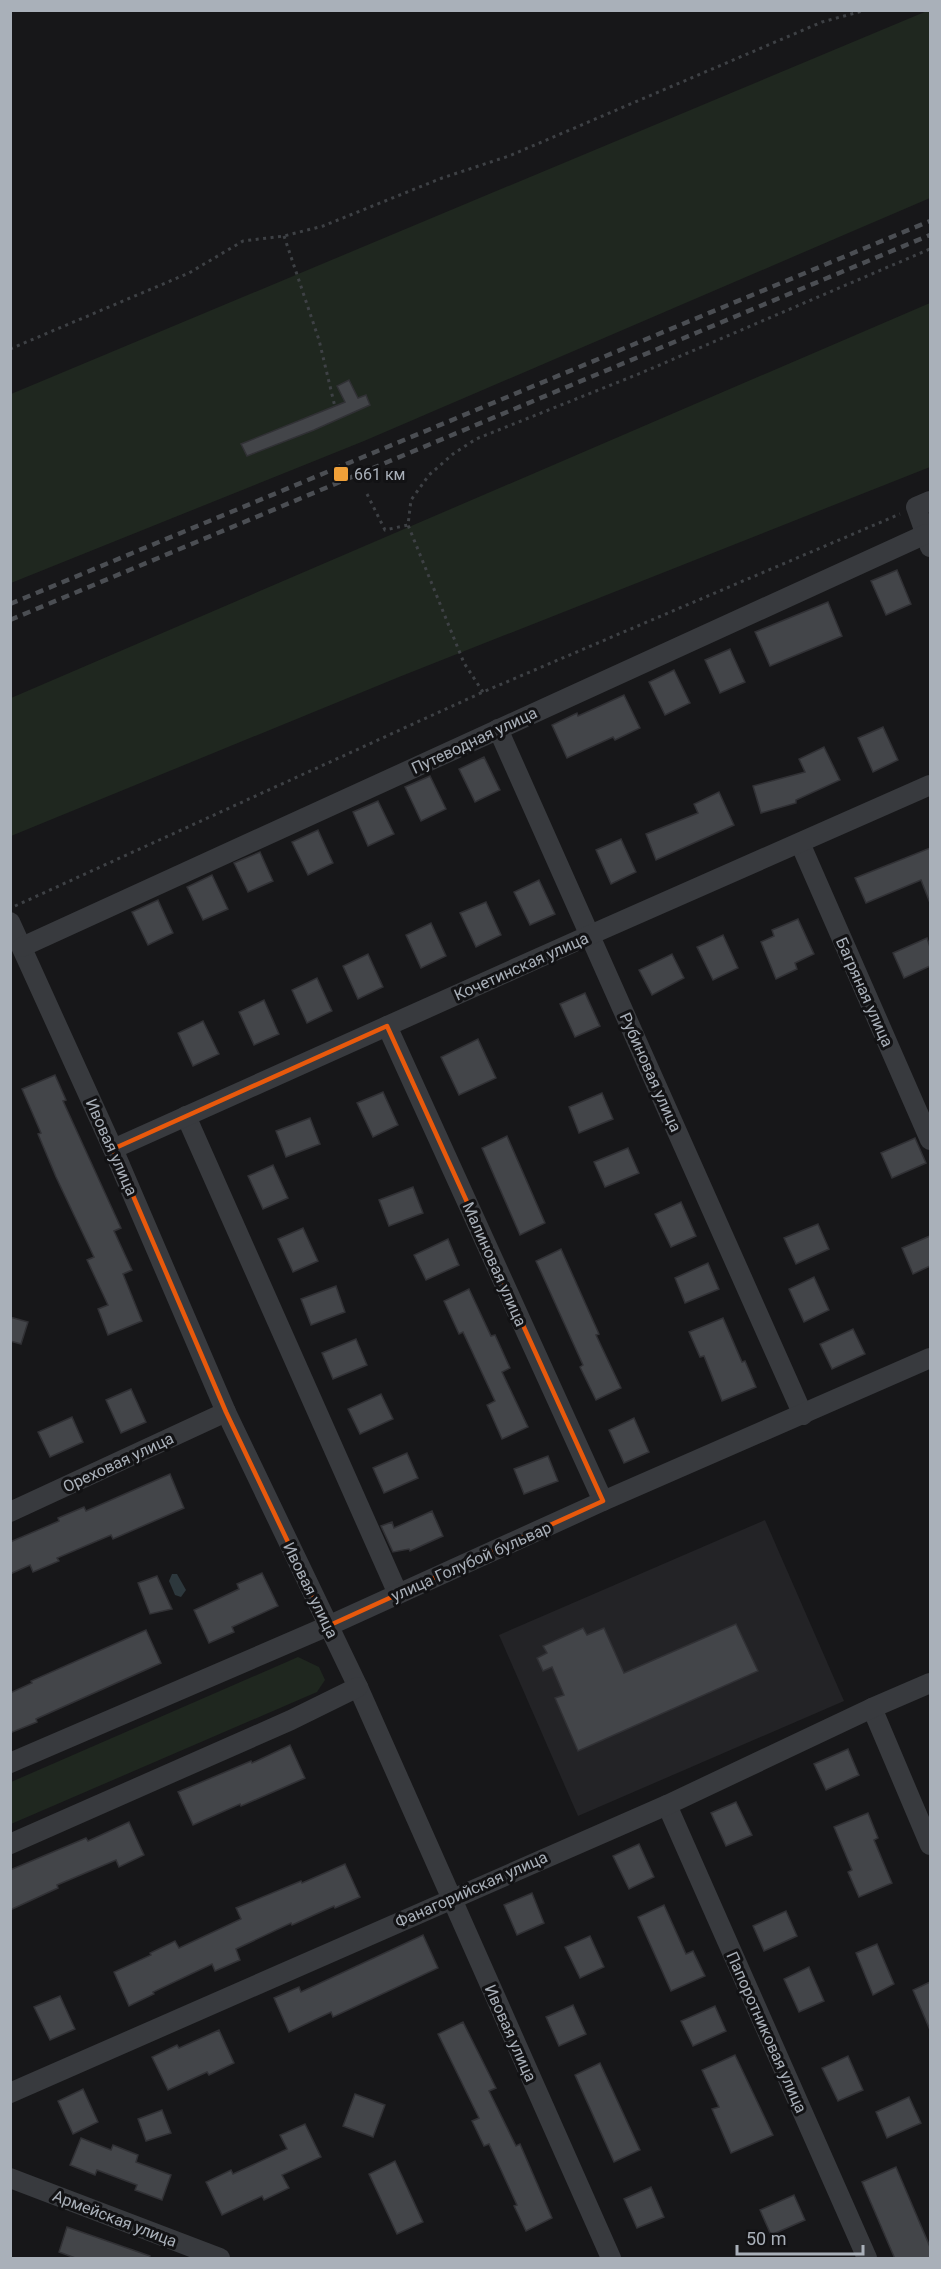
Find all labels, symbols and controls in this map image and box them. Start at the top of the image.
marker: 661 км [332,465,350,483]
place label: 661 км [354,465,405,484]
street label: Путеводная улица [408,703,540,778]
street label: Кочетинская улица [451,928,591,1005]
street label: Багряная улица [832,934,897,1050]
street label: Рубиновая улица [616,1010,685,1135]
street label: Ивовая улица [82,1096,141,1199]
street label: Малиновая улица [459,1199,530,1329]
street label: Ореховая улица [60,1429,177,1496]
street label: улица Голубой бульвар [388,1518,554,1605]
street label: Ивовая улица [279,1539,342,1641]
street label: Фанагорийская улица [392,1847,550,1932]
street label: Папоротниковая улица [722,1949,811,2116]
street label: Ивовая улица [481,1982,540,2085]
street label: Армейская улица [50,2186,180,2251]
scale bar [737,2218,863,2256]
text: 50 m [746,2228,786,2249]

